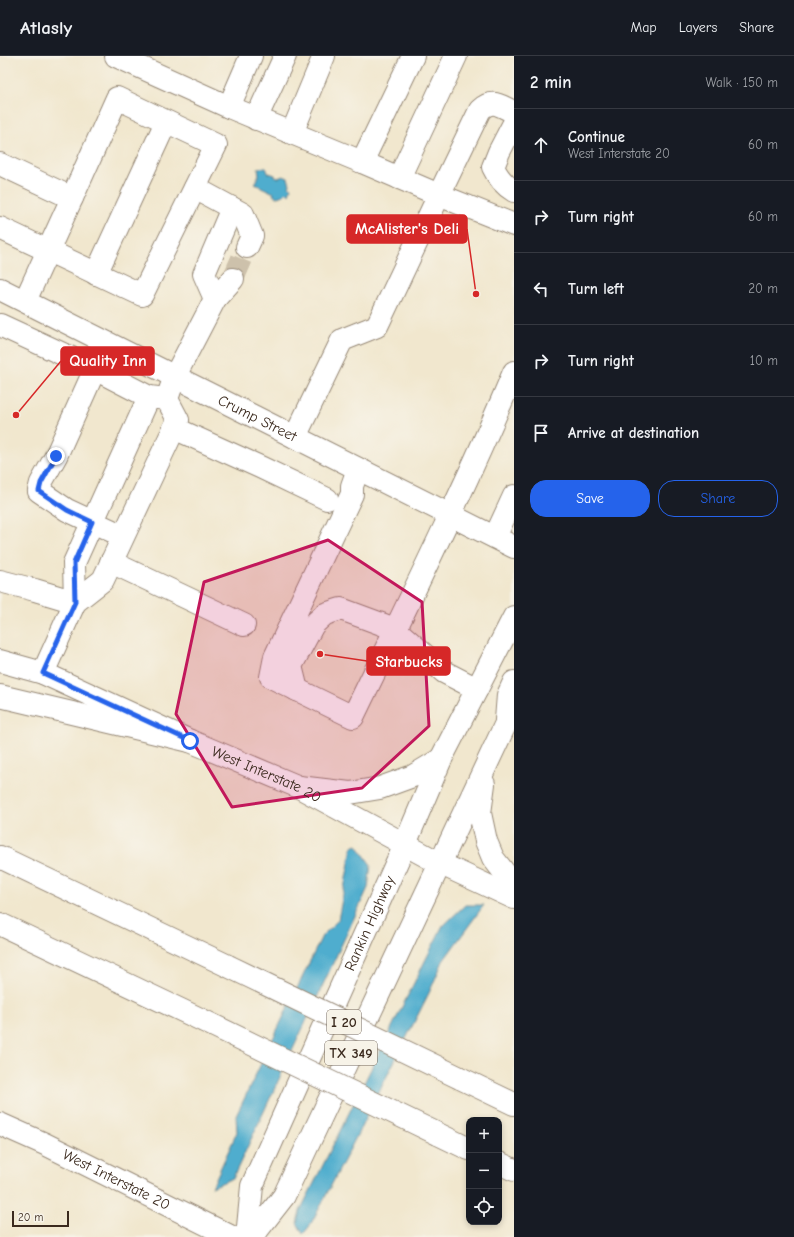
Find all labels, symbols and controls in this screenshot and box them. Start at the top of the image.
text: Atlasly [20,17,72,39]
text: Map [630,19,657,36]
text: Layers [679,19,717,36]
text: Share [739,19,774,36]
text: 2 min [530,73,571,92]
text: Walk · 150 m [706,75,778,90]
text: Continue [568,128,625,146]
icon: ahead [530,134,552,156]
text: 60 m [748,137,778,152]
text: West Interstate 20 [568,146,670,161]
icon: right [530,206,552,228]
text: Turn right [568,208,634,226]
text: 60 m [748,209,778,224]
callout: McAlister's Deli [347,215,467,243]
text: McAlister's Deli [355,220,459,238]
icon: left [530,278,552,300]
text: Turn left [568,280,624,298]
text: 20 m [748,281,778,296]
callout: Quality Inn [61,347,154,375]
icon: right [530,350,552,372]
text: Quality Inn [69,352,147,370]
text: Turn right [568,352,634,370]
text: 10 m [750,353,778,368]
street label: Crump Street [215,391,300,446]
icon: arrive [530,422,552,444]
text: Arrive at destination [568,424,699,442]
route end [47,447,65,465]
button: Save [530,480,650,517]
button: Share [658,480,778,517]
callout: Starbucks [367,647,450,675]
text: Starbucks [376,653,443,671]
route start [181,732,199,750]
street label: West Interstate 20 [209,742,324,806]
street label: Rankin Highway [340,873,399,974]
road number: I 20 [327,1010,361,1034]
road number: TX 349 [325,1041,377,1065]
map controls [466,1117,502,1225]
button: + [466,1117,502,1153]
street label: West Interstate 20 [60,1145,173,1214]
button: − [466,1153,502,1189]
button: locate [466,1189,502,1225]
scale bar [12,1209,69,1228]
text: 20 m [18,1211,43,1224]

